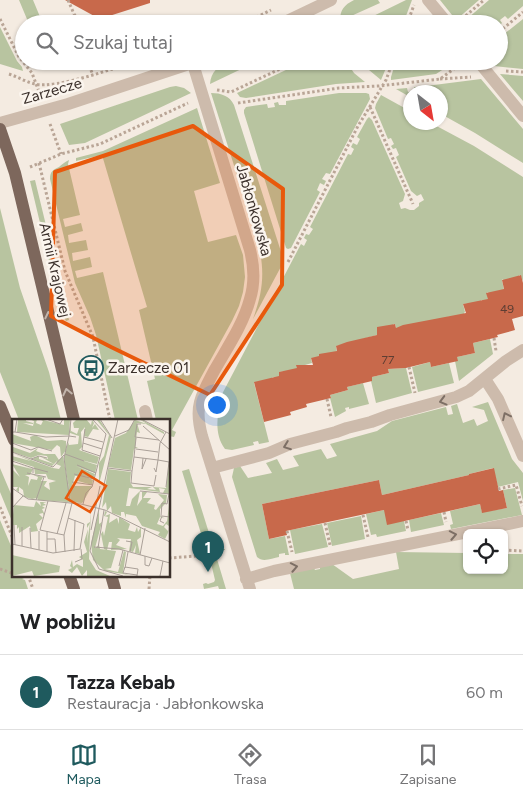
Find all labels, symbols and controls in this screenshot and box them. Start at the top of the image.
search box [15,15,508,70]
icon: search [33,29,61,57]
text: Szukaj tutaj [73,31,173,54]
street label: Zarzecze [20,74,84,108]
north arrow [403,85,448,130]
street label: Jabłonkowska [232,162,276,258]
street label: Armii Krajowej [35,221,75,319]
house number: 49 [500,302,514,316]
one-way arrow [44,311,55,320]
house number: 77 [382,353,395,367]
bus stop icon: Zarzecze 01 [78,355,104,381]
place label: Zarzecze 01 [108,359,189,377]
one-way arrow [62,387,73,396]
your location [204,392,230,418]
one-way arrow [438,395,447,406]
one-way arrow [501,412,512,421]
inset map [12,419,170,576]
one-way arrow [283,440,292,450]
map controls [463,529,508,574]
button: locate [463,529,508,574]
one-way arrow [448,530,457,540]
pin: 1 [192,531,224,572]
one-way arrow [289,562,298,572]
text: W pobliżu [20,609,116,634]
text: Tazza Kebab [67,671,175,694]
text: 1 [33,683,39,702]
text: 60 m [466,683,503,702]
text: Restauracja · Jabłonkowska [67,694,264,713]
tab: Mapa [67,741,101,788]
tab: Trasa [234,741,267,788]
tab: Zapisane [400,741,456,788]

